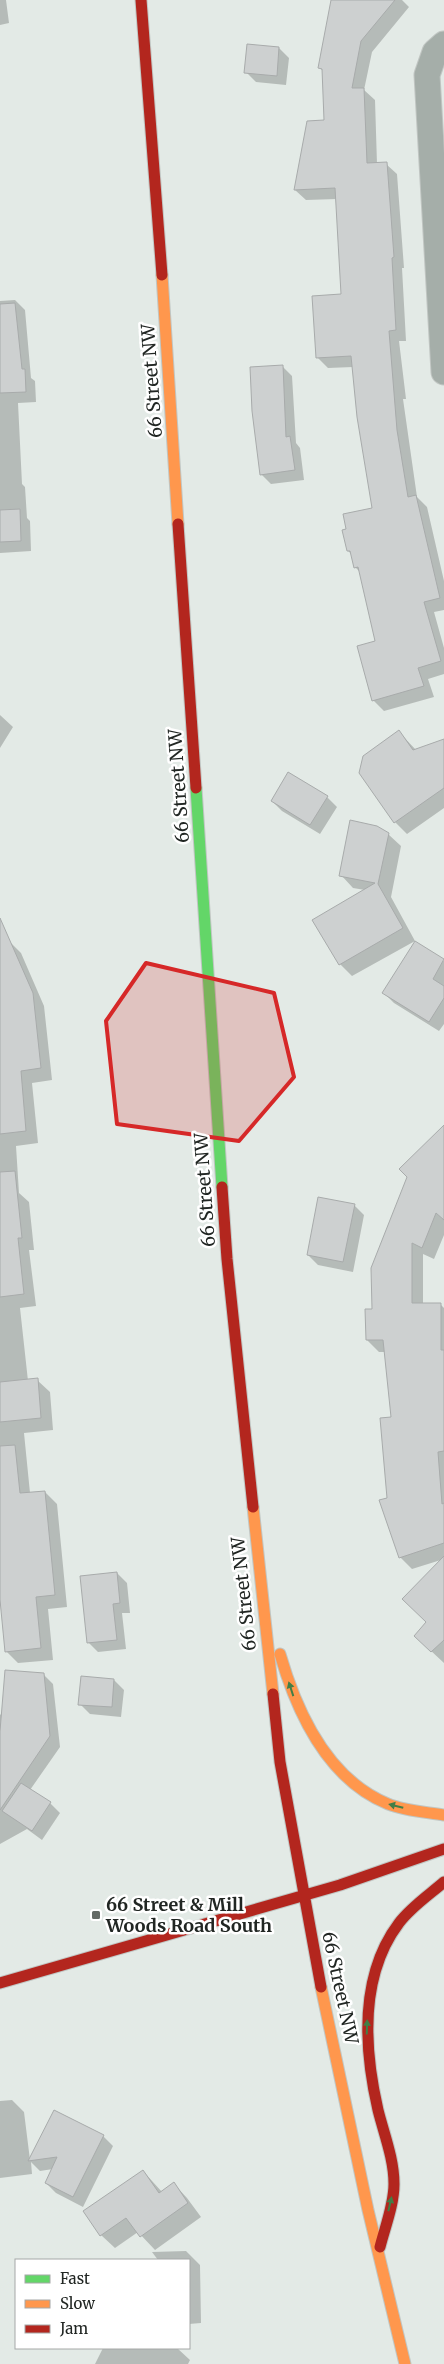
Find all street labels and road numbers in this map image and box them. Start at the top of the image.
street label: 66 Street NW [136,322,167,439]
street label: 66 Street NW [163,727,194,844]
street label: 66 Street NW [189,1131,220,1248]
street label: 66 Street NW [226,1535,261,1652]
street label: 66 Street NW [317,1930,364,2047]

